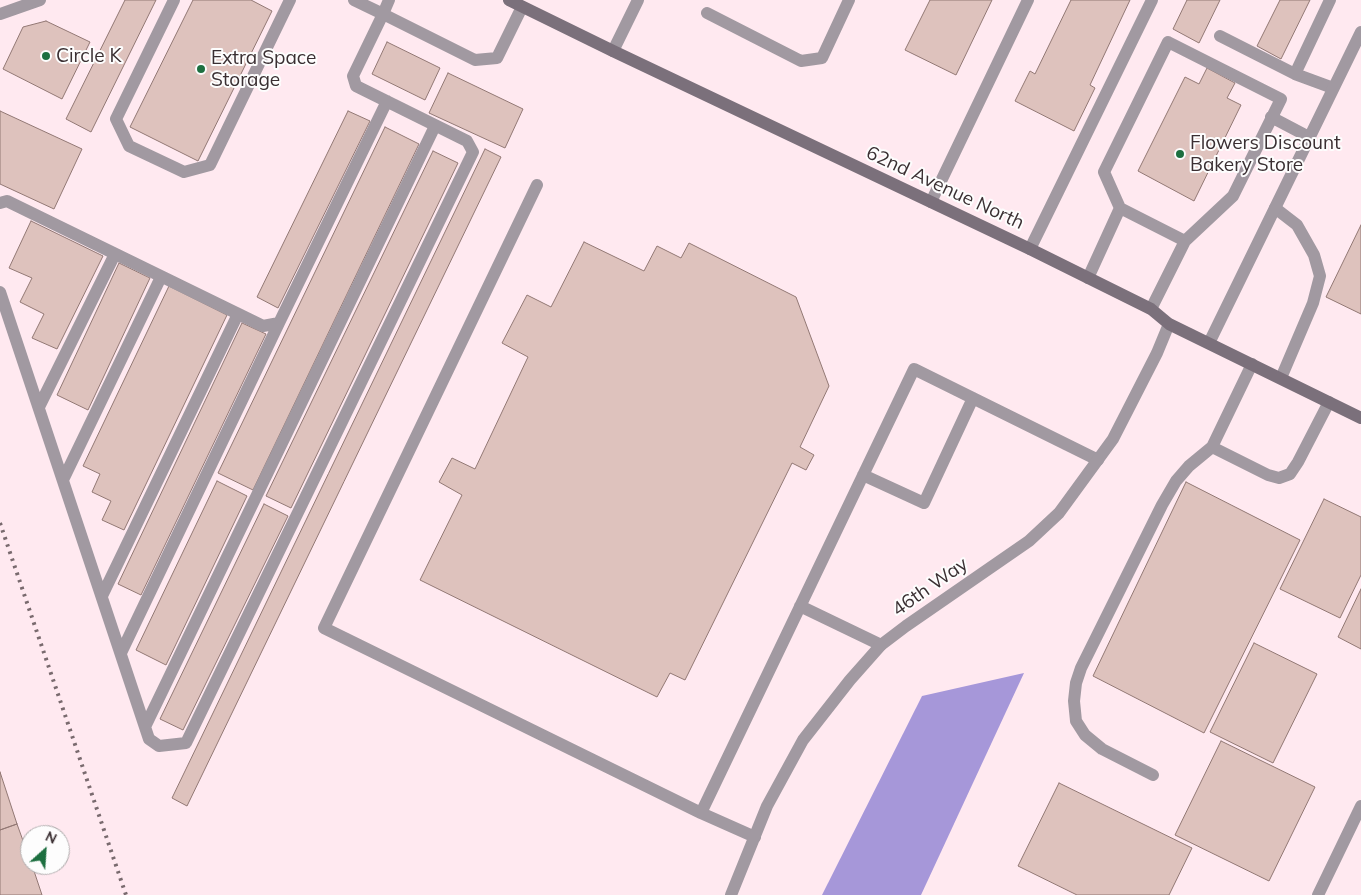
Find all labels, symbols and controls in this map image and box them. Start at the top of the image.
place label: Circle K [56,45,122,67]
place label: Extra Space Storage [211,47,316,91]
marker: Circle K [40,50,52,62]
marker: Extra Space Storage [195,63,207,75]
place label: Flowers Discount Bakery Store [1190,132,1341,176]
street label: 62nd Avenue North [862,141,1028,235]
marker: Flowers Discount Bakery Store [1174,148,1186,160]
street label: 46th Way [888,553,972,621]
north arrow [20,825,70,875]
text: N [42,827,60,848]

